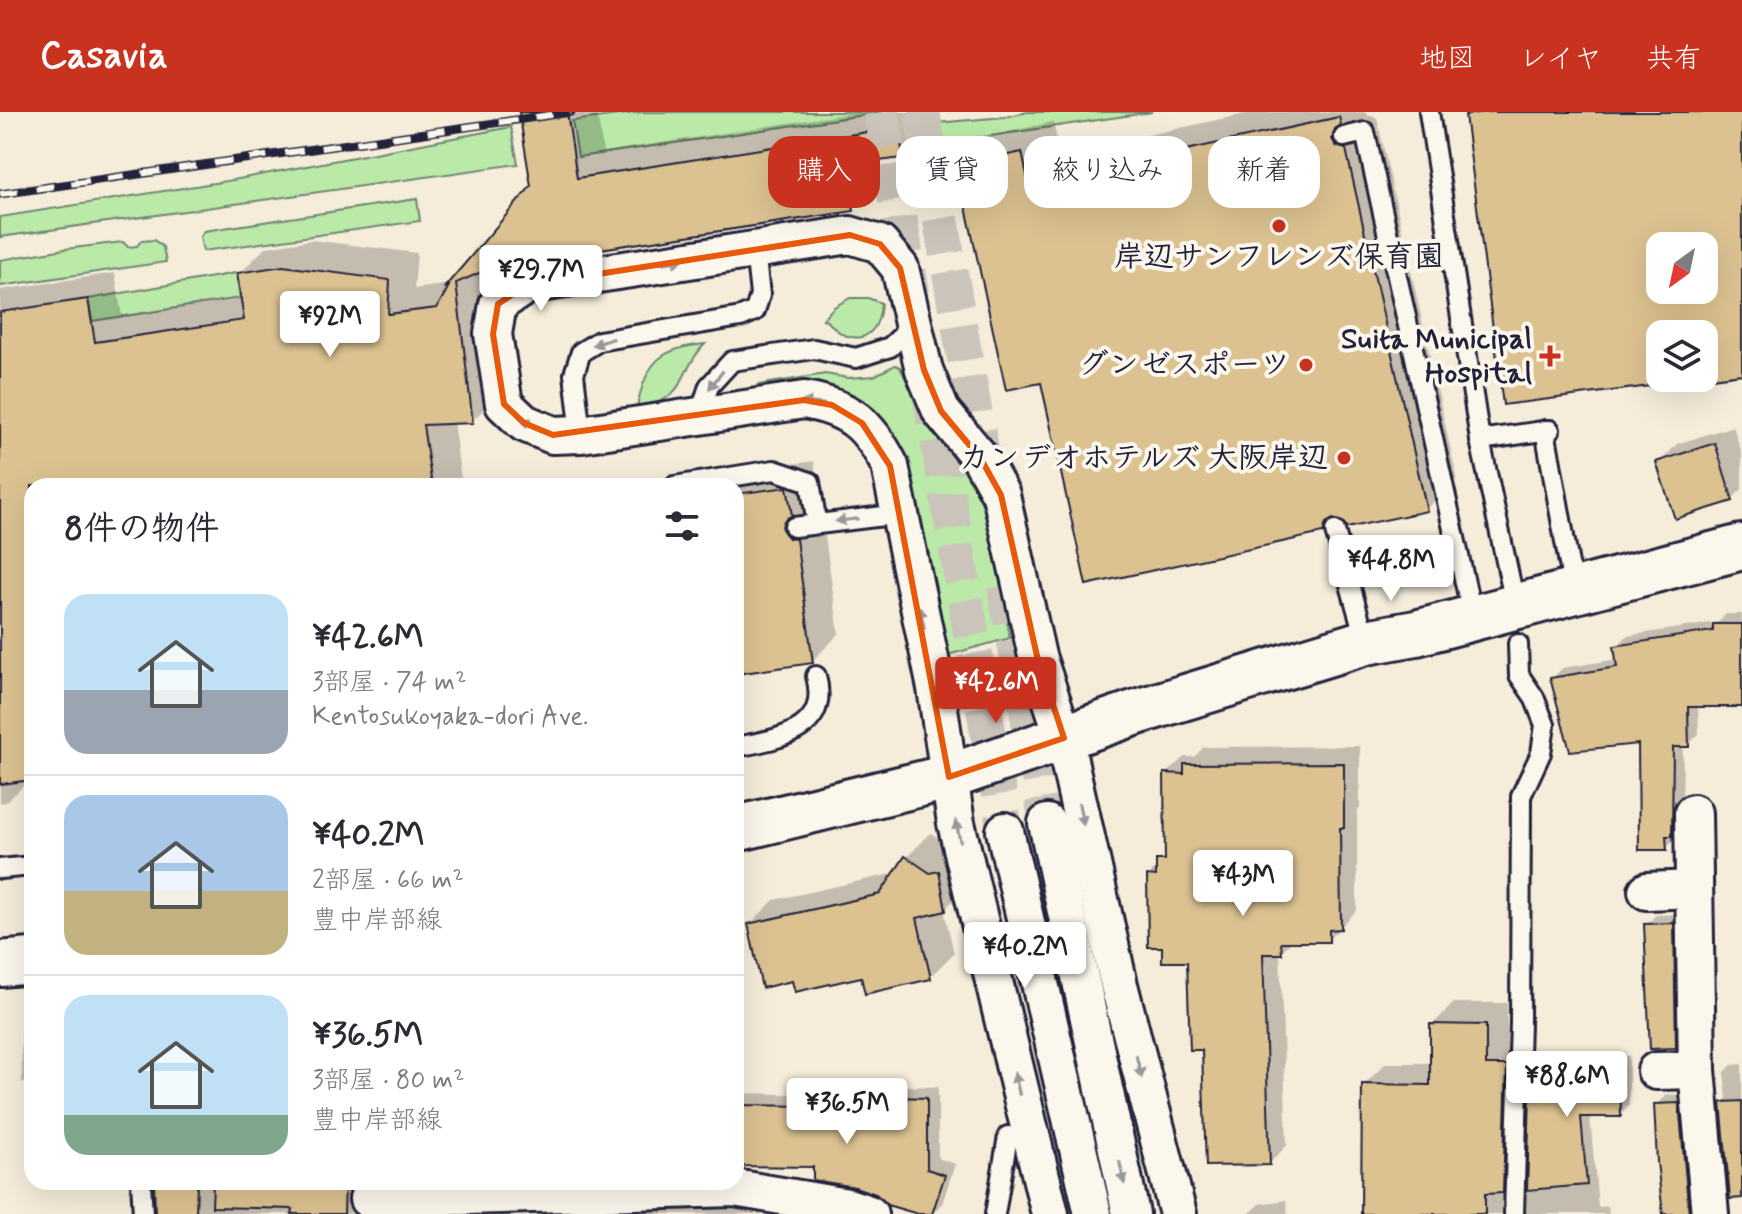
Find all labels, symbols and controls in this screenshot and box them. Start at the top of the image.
text: Casavia [40,32,168,81]
text: 地図 [1419,41,1475,78]
text: レイヤ [1519,41,1602,78]
text: 共有 [1646,41,1702,78]
chip: 購入 [768,136,880,208]
chip: 賃貸 [896,136,1008,208]
chip: 絞り込み [1024,136,1192,208]
chip: 新着 [1208,136,1320,208]
marker: 岸辺サンフレンズ保育園 [1270,217,1288,235]
north arrow [1646,232,1718,304]
map controls [1646,232,1718,392]
place label: 岸辺サンフレンズ保育園 [1114,238,1444,277]
pin: ¥29.7M [476,245,606,313]
text: ¥29.7M [497,254,585,288]
one-way arrow [659,255,684,268]
pin: ¥92M [283,291,377,359]
text: ¥92M [298,300,362,334]
place label: Suita Municipal Hospital [1341,320,1532,393]
button: layers [1646,320,1718,392]
one-way arrow [591,336,615,349]
marker: Suita Municipal Hospital [1539,345,1561,367]
place label: グンゼスポーツ [1079,346,1290,385]
marker: グンゼスポーツ [1297,356,1315,374]
one-way arrow [709,370,725,390]
one-way arrow [801,396,826,409]
one-way arrow [520,418,542,432]
place label: カンデオホテルズ 大阪岸辺 [959,439,1328,478]
marker: カンデオホテルズ 大阪岸辺 [1335,449,1353,467]
icon: filters [660,504,704,548]
text: 8件の物件 [64,507,219,552]
one-way arrow [834,514,859,527]
pin: ¥44.8M [1326,535,1456,603]
text: ¥44.8M [1347,544,1435,578]
one-way arrow [915,605,927,630]
text: ¥42.6M [312,615,424,660]
icon: home [128,626,224,722]
pin: ¥42.6M [931,657,1061,725]
text: 3部屋 · 74 m² [312,666,467,700]
text: ¥42.6M [953,666,1039,700]
text: Kentosukoyaka-dori Ave. [312,700,588,734]
one-way arrow [1075,802,1088,827]
text: ¥40.2M [312,813,424,858]
one-way arrow [951,818,964,843]
icon: home [128,827,224,923]
pin: ¥43M [1196,850,1290,918]
text: ¥43M [1211,859,1275,893]
text: 2部屋 · 66 m² [312,864,464,898]
text: 豊中岸部線 [312,904,442,938]
pin: ¥40.2M [960,922,1090,990]
text: ¥40.2M [982,931,1068,965]
text: ¥36.5M [312,1013,423,1058]
icon: home [128,1027,224,1123]
pin: ¥88.6M [1502,1051,1632,1119]
one-way arrow [1134,1055,1146,1080]
text: ¥88.6M [1524,1060,1610,1094]
text: 3部屋 · 80 m² [312,1064,465,1098]
one-way arrow [1010,1072,1022,1097]
pin: ¥36.5M [782,1078,912,1146]
text: ¥36.5M [805,1087,889,1121]
text: 豊中岸部線 [312,1104,442,1138]
one-way arrow [1116,1161,1129,1186]

